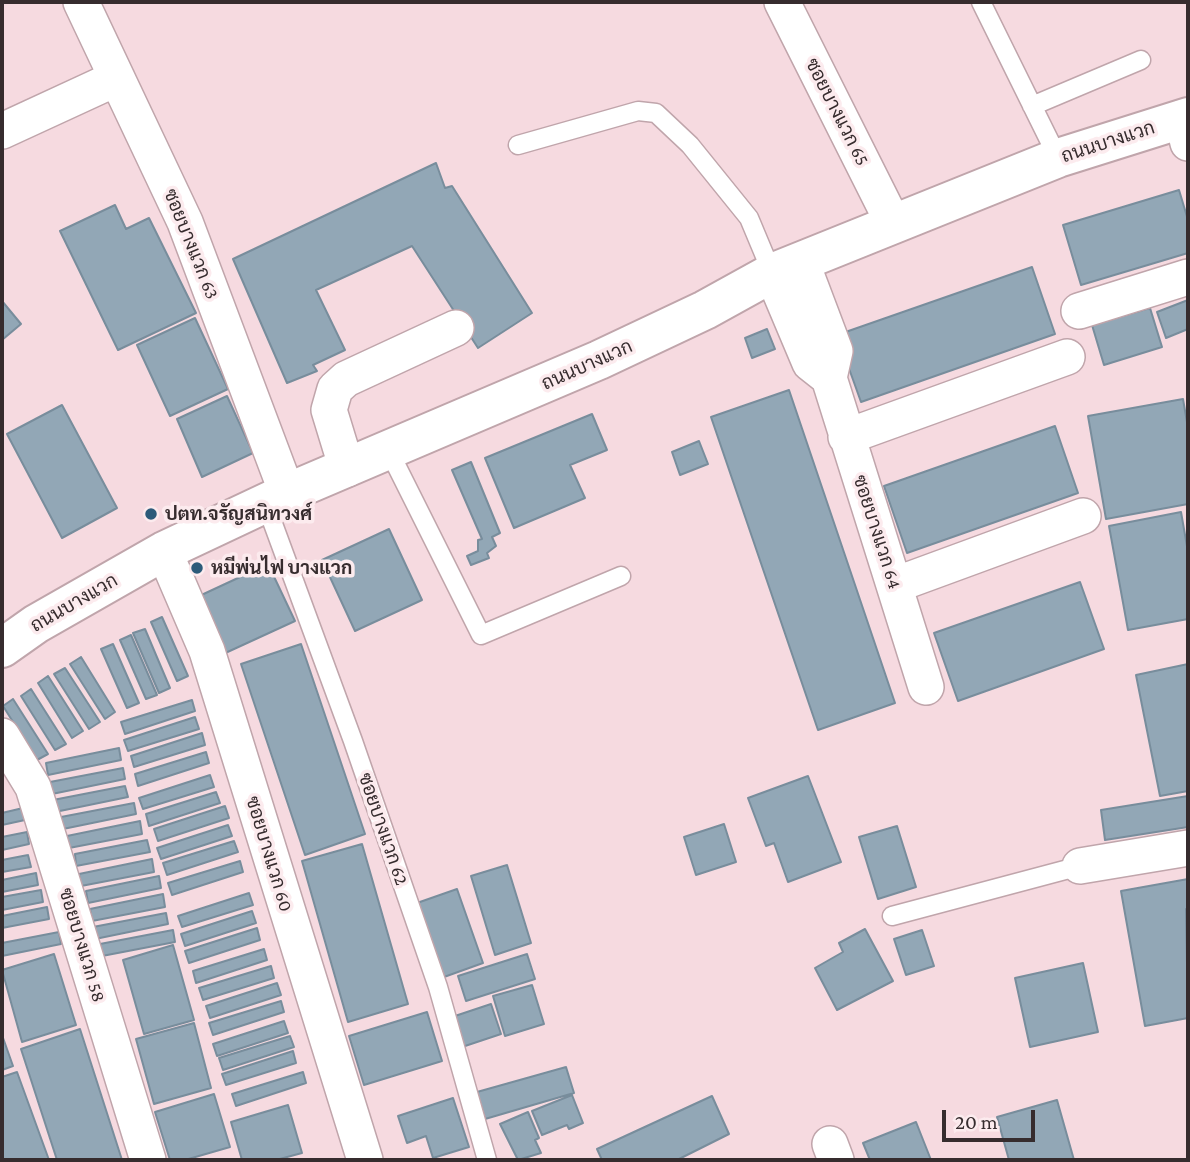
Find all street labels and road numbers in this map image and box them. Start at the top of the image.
street label: ซอยบางแวก 65 [800,55,874,169]
street label: ถนนบางแวก [1058,116,1158,168]
street label: ซอยบางแวก 63 [159,185,223,303]
street label: ถนนบางแวก [538,335,636,395]
street label: ซอยบางแวก 64 [848,472,906,592]
street label: ถนนบางแวก [26,569,122,637]
street label: ซอยบางแวก 62 [353,770,413,888]
street label: ซอยบางแวก 60 [241,794,297,914]
street label: ซอยบางแวก 58 [54,885,110,1005]

